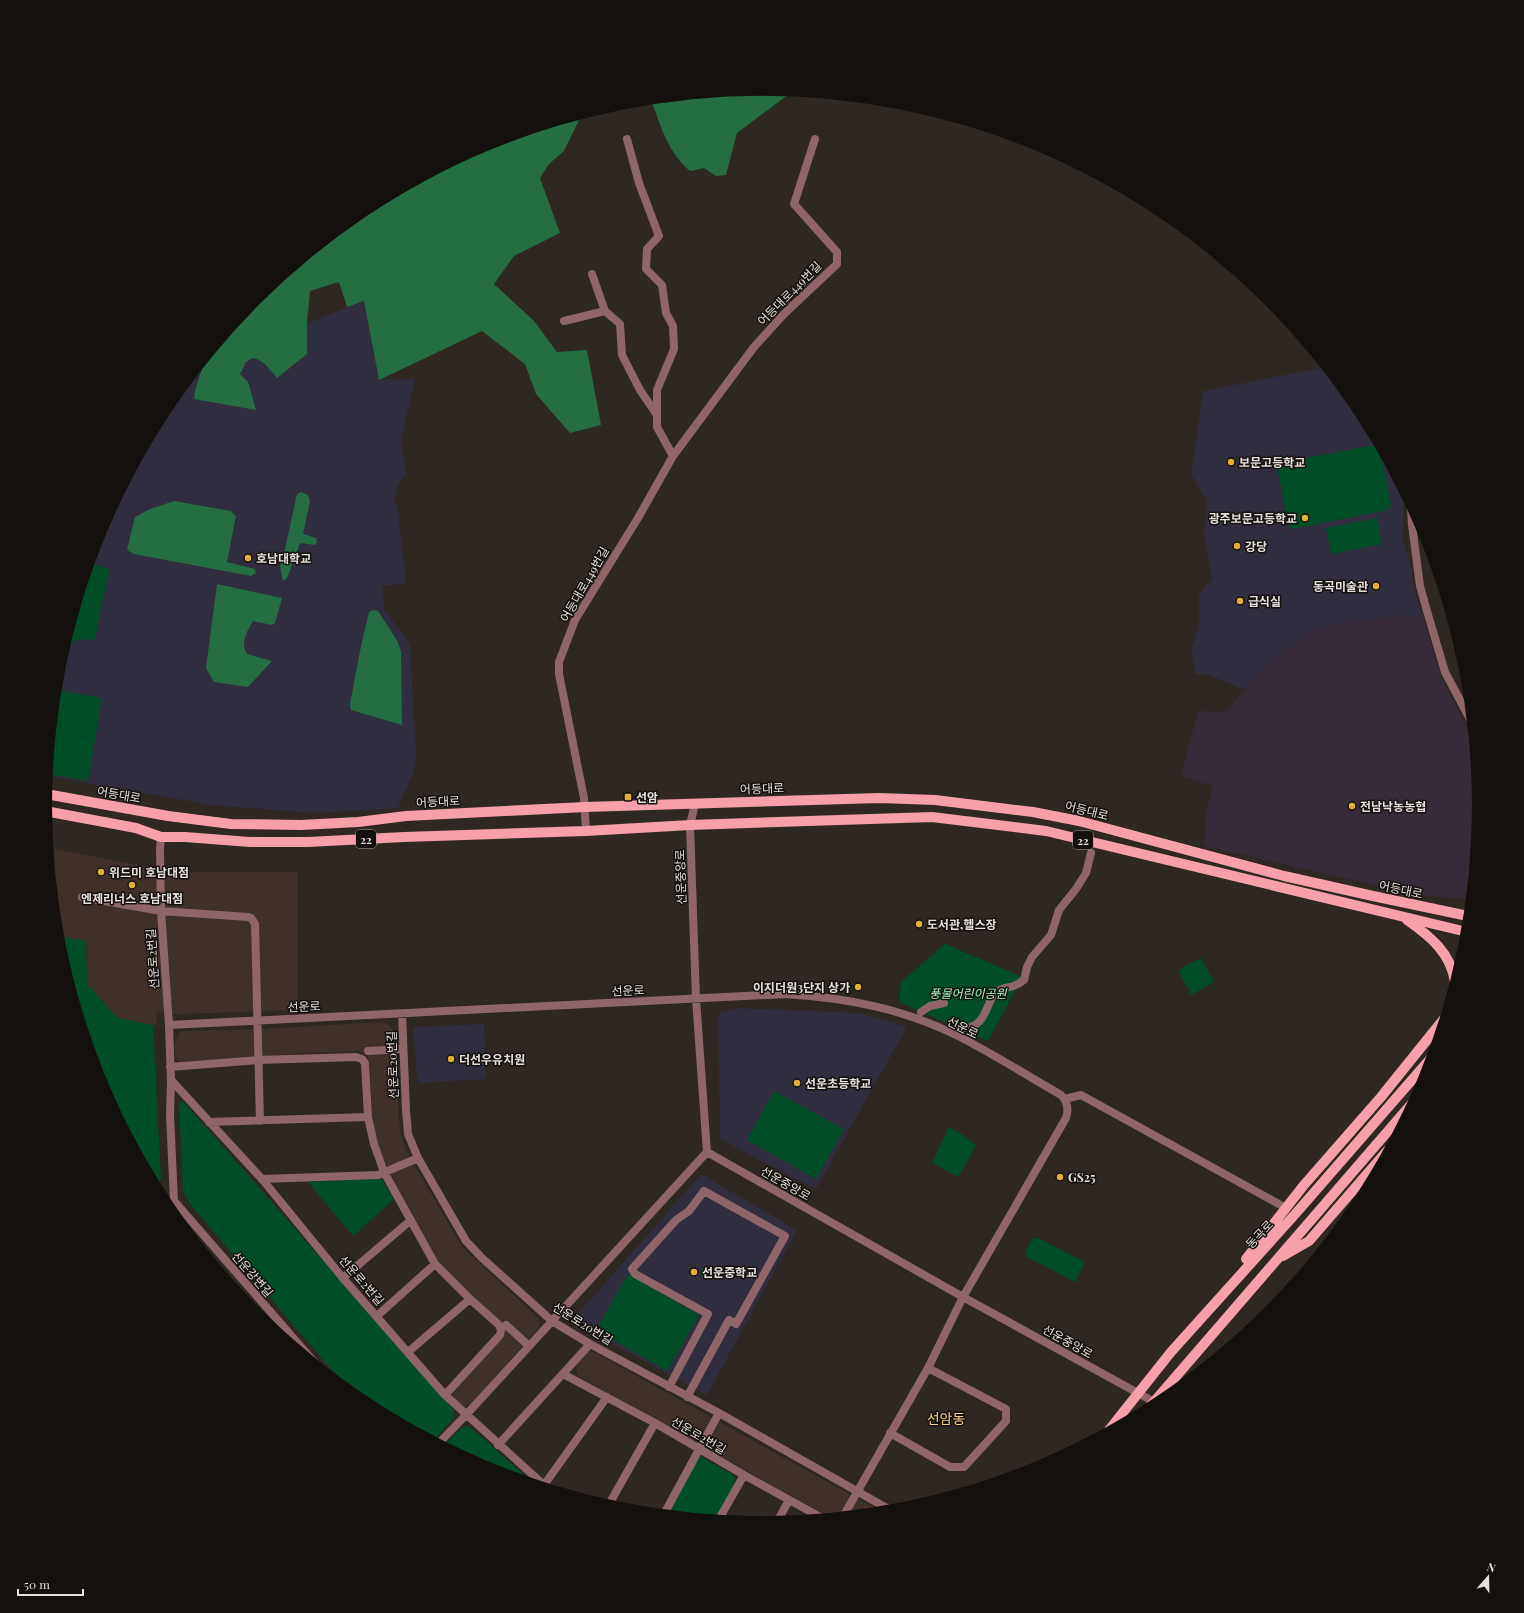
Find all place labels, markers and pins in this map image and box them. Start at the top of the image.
place label: 보문고등학교 [1239,454,1305,470]
marker: 보문고등학교 [1226,457,1236,467]
place label: 광주보문고등학교 [1209,510,1297,526]
marker: 광주보문고등학교 [1300,513,1310,523]
place label: 강당 [1245,538,1267,554]
marker: 강당 [1232,541,1242,551]
place label: 호남대학교 [256,550,311,566]
marker: 호남대학교 [243,553,253,563]
place label: 동곡미술관 [1313,578,1368,594]
marker: 동곡미술관 [1371,581,1381,591]
place label: 급식실 [1248,593,1281,609]
marker: 급식실 [1235,596,1245,606]
place label: 선암 [636,789,658,805]
marker: 선암 [623,792,633,802]
place label: 전남낙농농협 [1360,798,1426,814]
marker: 전남낙농농협 [1347,801,1357,811]
place label: 위드미 호남대점 [109,864,189,880]
marker: 위드미 호남대점 [96,867,106,877]
marker: 엔제리너스 호남대점 [127,880,137,890]
place label: 엔제리너스 호남대점 [81,890,183,906]
place label: 도서관,헬스장 [927,916,997,932]
marker: 도서관,헬스장 [914,919,924,929]
place label: 이지더원3단지 상가 [753,979,850,995]
marker: 이지더원3단지 상가 [853,982,863,992]
place label: 더선우유치원 [459,1051,525,1067]
marker: 더선우유치원 [446,1054,456,1064]
place label: 선운초등학교 [805,1075,871,1091]
marker: 선운초등학교 [792,1078,802,1088]
place label: GS25 [1068,1169,1096,1185]
marker: GS25 [1055,1172,1065,1182]
place label: 선운중학교 [702,1264,757,1280]
marker: 선운중학교 [689,1267,699,1277]

